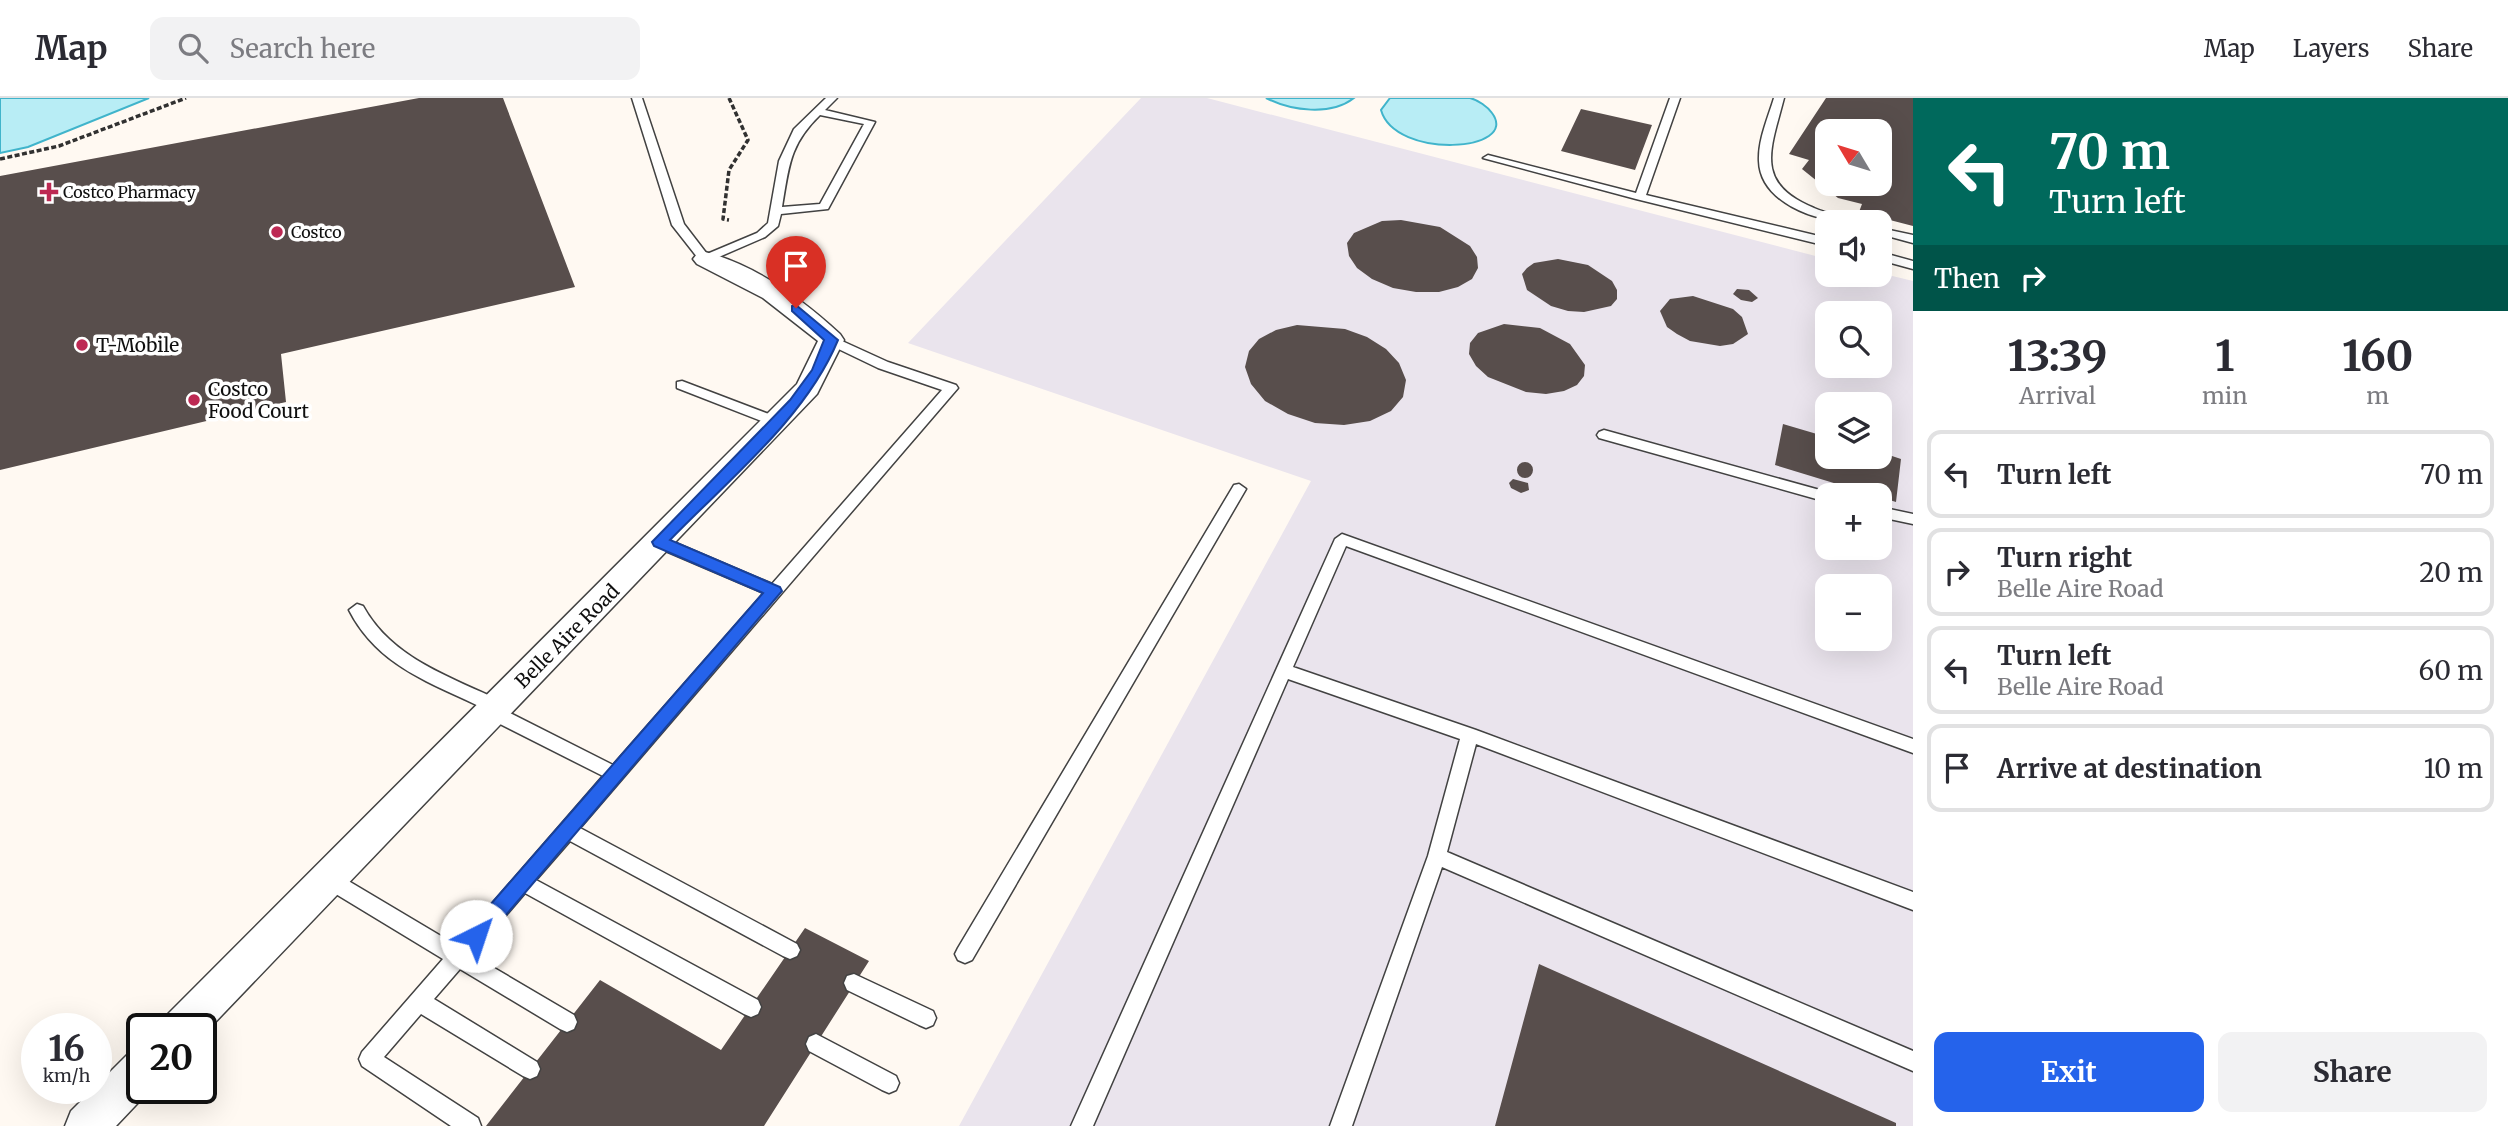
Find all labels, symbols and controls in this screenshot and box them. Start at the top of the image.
search box [150,17,640,80]
text: Map [35,28,108,69]
icon: search [174,29,212,67]
text: Search here [230,32,375,65]
text: Map [2204,33,2255,64]
text: Layers [2293,33,2369,64]
text: Share [2407,33,2473,64]
north arrow [1815,119,1892,196]
map controls [1815,119,1892,651]
text: 70 m [2049,121,2170,182]
icon: left [1934,126,2025,217]
place label: Costco Pharmacy [63,182,196,202]
text: Turn left [2049,182,2186,222]
marker: Costco Pharmacy [41,184,57,200]
button: sound [1815,210,1892,287]
place label: Costco [291,222,342,242]
marker: Costco [269,224,285,240]
pin [766,236,826,308]
icon: arrive [777,247,815,285]
icon: right [2014,259,2052,297]
text: Then [1934,262,2000,295]
button: search [1815,301,1892,378]
text: 13:39 [2008,330,2107,382]
text: 1 [2215,330,2234,382]
text: 160 [2342,330,2413,382]
place label: T-Mobile [96,333,179,357]
marker: T-Mobile [74,337,90,353]
place label: Costco Food Court [208,377,310,423]
text: Arrival [2019,381,2096,410]
text: min [2202,381,2247,410]
text: m [2366,381,2389,410]
marker: Costco Food Court [186,392,202,408]
button: layers [1815,392,1892,469]
icon: left [1938,455,1976,493]
text: Turn left [1997,458,2111,491]
text: 70 m [2420,458,2483,491]
button: + [1815,483,1892,560]
text: Turn right [1997,541,2132,574]
icon: right [1938,553,1976,591]
text: 20 m [2419,556,2483,589]
button: − [1815,574,1892,651]
text: Belle Aire Road [1997,574,2164,603]
street label: Belle Aire Road [510,579,624,693]
text: Turn left [1997,639,2111,672]
icon: left [1938,651,1976,689]
text: 60 m [2419,654,2483,687]
text: Belle Aire Road [1997,672,2164,701]
icon: arrive [1938,749,1976,787]
text: Arrive at destination [1997,752,2262,785]
text: 10 m [2424,752,2483,785]
position arrow [439,899,513,973]
speed limit sign: 20 [126,1013,217,1104]
text: 16 [48,1027,85,1071]
button: Exit [1934,1032,2204,1112]
button: Share [2218,1032,2487,1112]
text: km/h [43,1064,90,1087]

